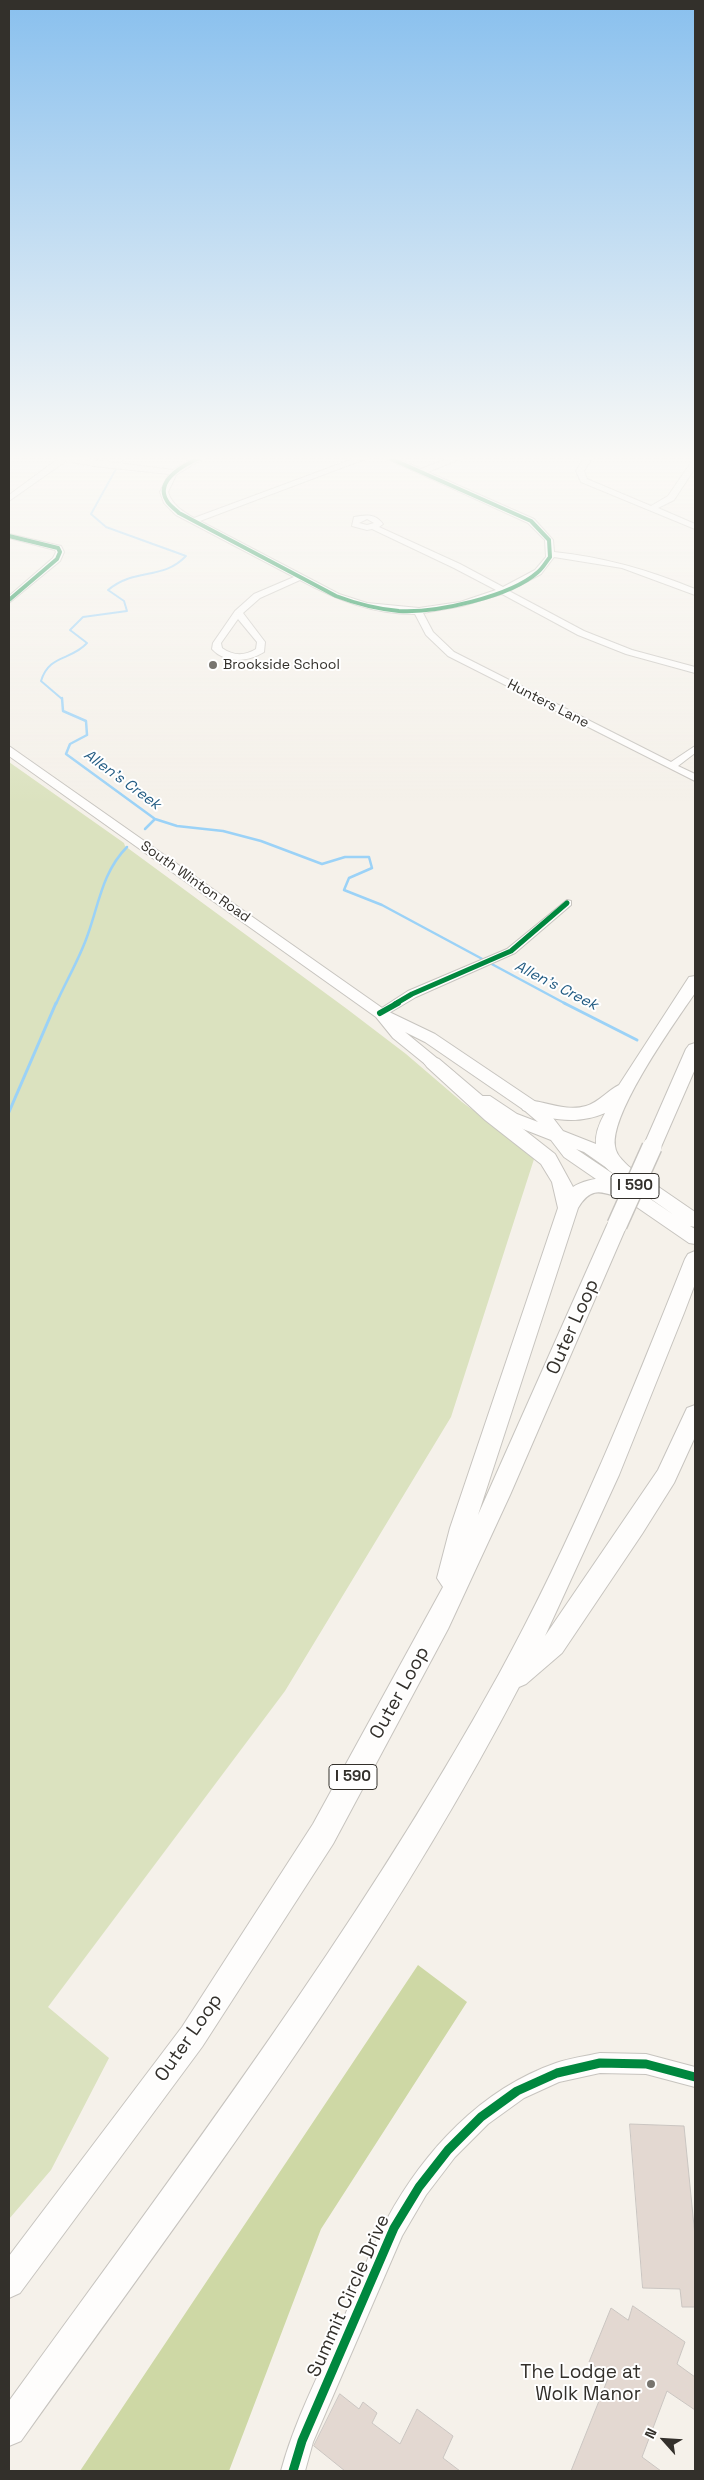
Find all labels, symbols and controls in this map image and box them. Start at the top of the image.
place label: Brookside School [223,657,340,673]
marker: Brookside School [207,659,219,671]
street label: Hunters Lane [504,676,592,732]
water label: Allen's Creek [80,746,164,814]
street label: South Winton Road [137,838,253,926]
water label: Allen's Creek [511,957,601,1015]
road number: I 590 [611,1174,659,1198]
street label: Outer Loop [542,1276,604,1378]
street label: Outer Loop [365,1643,435,1743]
road number: I 590 [329,1764,377,1790]
street label: Outer Loop [150,1990,228,2086]
street label: Summit Circle Drive [303,2211,395,2381]
place label: The Lodge at Wolk Manor [520,2362,641,2406]
marker: The Lodge at Wolk Manor [645,2378,657,2390]
north arrow [639,2415,689,2465]
text: N [640,2425,661,2442]

